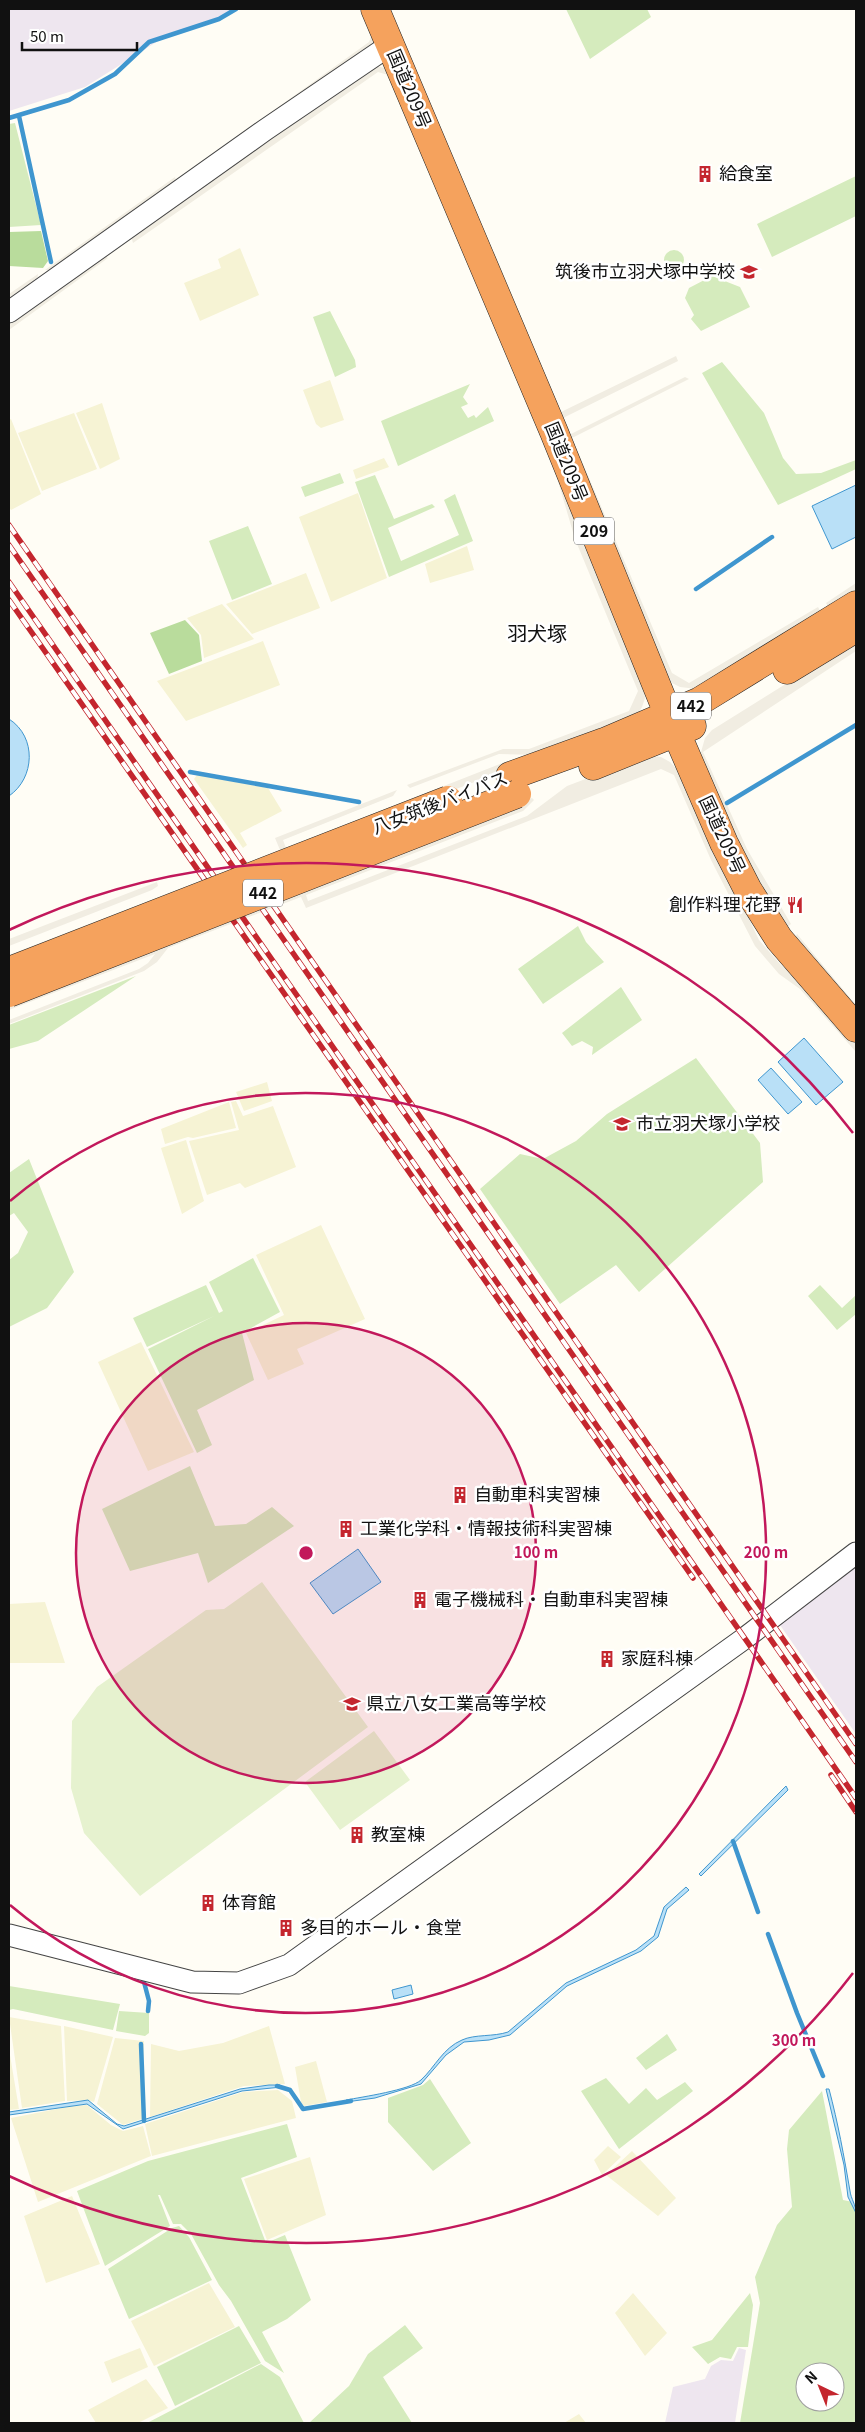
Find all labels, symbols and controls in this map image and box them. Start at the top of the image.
scale bar [22,20,138,52]
text: 50 m [30,25,64,46]
street label: 国道209号 [382,44,439,132]
place label: 給食室 [719,159,773,185]
building icon: 給食室 [695,164,715,184]
place label: 筑後市立羽犬塚中学校 [555,257,735,283]
school or university icon: 筑後市立羽犬塚中学校 [739,262,759,282]
street label: 国道209号 [540,417,596,505]
road number: 209 [574,518,614,544]
district label: 羽犬塚 [507,618,567,647]
road number: 442 [671,692,711,719]
street label: 八女筑後バイパス [368,763,511,839]
street label: 国道209号 [694,791,753,878]
road number: 442 [243,880,283,906]
place label: 創作料理 花野 [669,890,781,916]
restaurant icon: 創作料理 花野 [785,895,805,915]
place label: 市立羽犬塚小学校 [636,1109,780,1135]
school or university icon: 市立羽犬塚小学校 [612,1114,632,1134]
place label: 自動車科実習棟 [474,1480,600,1506]
building icon: 自動車科実習棟 [450,1485,470,1505]
place label: 工業化学科・情報技術科実習棟 [360,1514,612,1540]
building icon: 工業化学科・情報技術科実習棟 [336,1519,356,1539]
text: 100 m [514,1541,558,1562]
text: 200 m [744,1541,788,1562]
centre of rings [297,1544,315,1562]
place label: 電子機械科・自動車科実習棟 [434,1585,668,1611]
building icon: 電子機械科・自動車科実習棟 [410,1590,430,1610]
place label: 家庭科棟 [621,1644,693,1670]
building icon: 家庭科棟 [597,1649,617,1669]
place label: 県立八女工業高等学校 [366,1689,546,1715]
school or university icon: 県立八女工業高等学校 [342,1694,362,1714]
place label: 教室棟 [371,1820,425,1846]
building icon: 教室棟 [347,1825,367,1845]
place label: 体育館 [222,1888,276,1914]
building icon: 体育館 [198,1893,218,1913]
place label: 多目的ホール・食堂 [300,1913,462,1939]
building icon: 多目的ホール・食堂 [276,1918,296,1938]
text: 300 m [772,2029,816,2050]
north arrow [795,2362,845,2412]
text: N [800,2366,821,2388]

